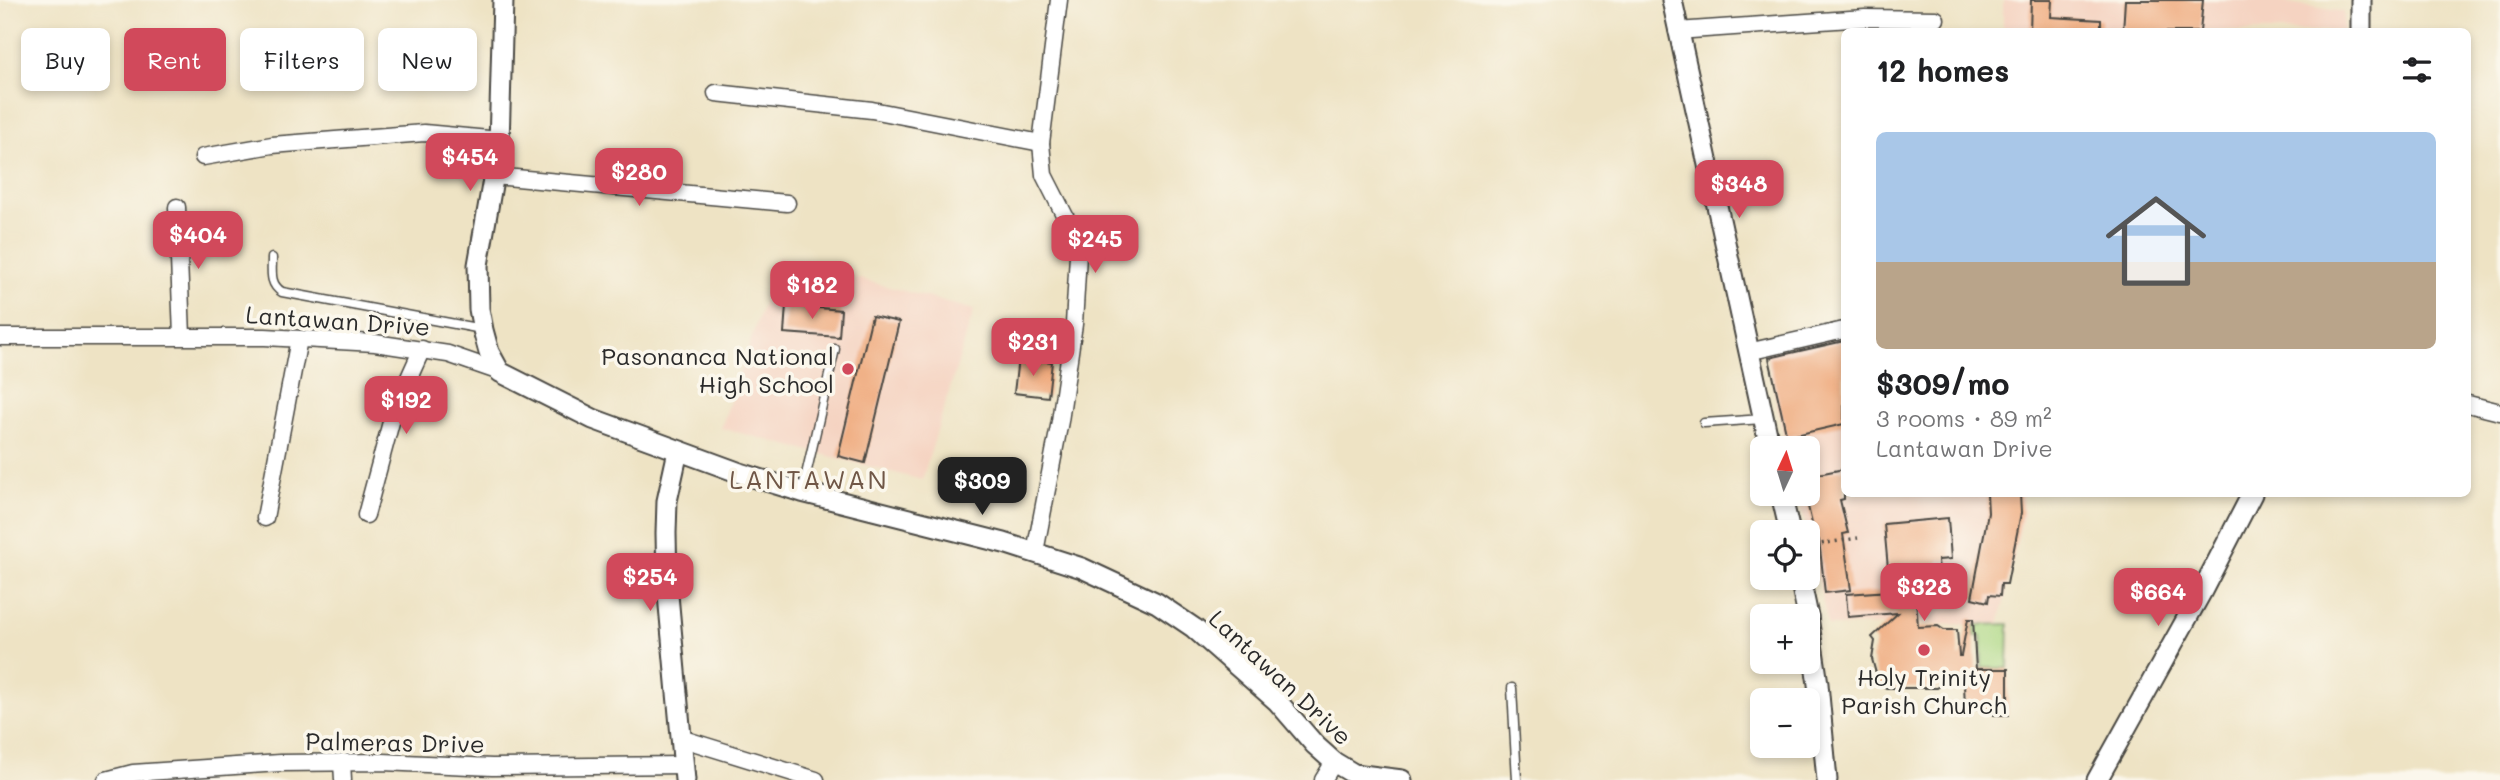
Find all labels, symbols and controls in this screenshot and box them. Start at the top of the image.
chip: Buy [21,28,110,91]
chip: Rent [124,28,226,91]
chip: Filters [240,28,364,91]
chip: New [378,28,477,91]
text: 12 homes [1876,50,2009,90]
icon: filters [2398,51,2436,89]
pin: $454 [429,134,511,193]
text: $454 [442,141,498,171]
pin: $280 [598,148,680,208]
text: $280 [611,156,667,186]
pin: $348 [1698,160,1780,220]
text: $348 [1711,168,1767,198]
icon: home [2093,178,2219,304]
pin: $404 [157,212,239,271]
pin: $245 [1054,216,1136,275]
text: $404 [169,219,227,249]
text: $245 [1067,223,1123,253]
pin: $182 [771,262,853,321]
text: $182 [786,269,838,299]
street label: Lantawan Drive [245,298,431,342]
pin: $231 [992,318,1074,378]
text: $231 [1007,326,1059,356]
place label: Pasonanca National High School [601,340,834,399]
marker: Pasonanca National High School [840,361,856,377]
text: $309/mo [1876,363,2009,403]
pin: $192 [365,376,447,436]
text: $192 [380,384,432,414]
text: 3 rooms · 89 m² [1876,403,2052,433]
text: Lantawan Drive [1876,433,2053,463]
north arrow [1750,436,1820,506]
map controls [1750,436,1820,758]
pin: $309 [941,458,1023,517]
district label: LANTAWAN [729,462,889,496]
text: $309 [954,465,1010,495]
button: locate [1750,520,1820,590]
pin: $254 [609,554,691,613]
text: $254 [622,561,678,591]
pin: $328 [1883,564,1965,623]
pin: $664 [2117,568,2199,628]
text: $328 [1896,571,1952,601]
text: $664 [2130,576,2186,606]
street label: Lantawan Drive [1203,603,1359,751]
button: + [1750,604,1820,674]
marker: Holy Trinity Parish Church [1916,642,1932,658]
place label: Holy Trinity Parish Church [1841,661,2007,720]
button: − [1750,688,1820,758]
street label: Palmeras Drive [305,725,485,759]

